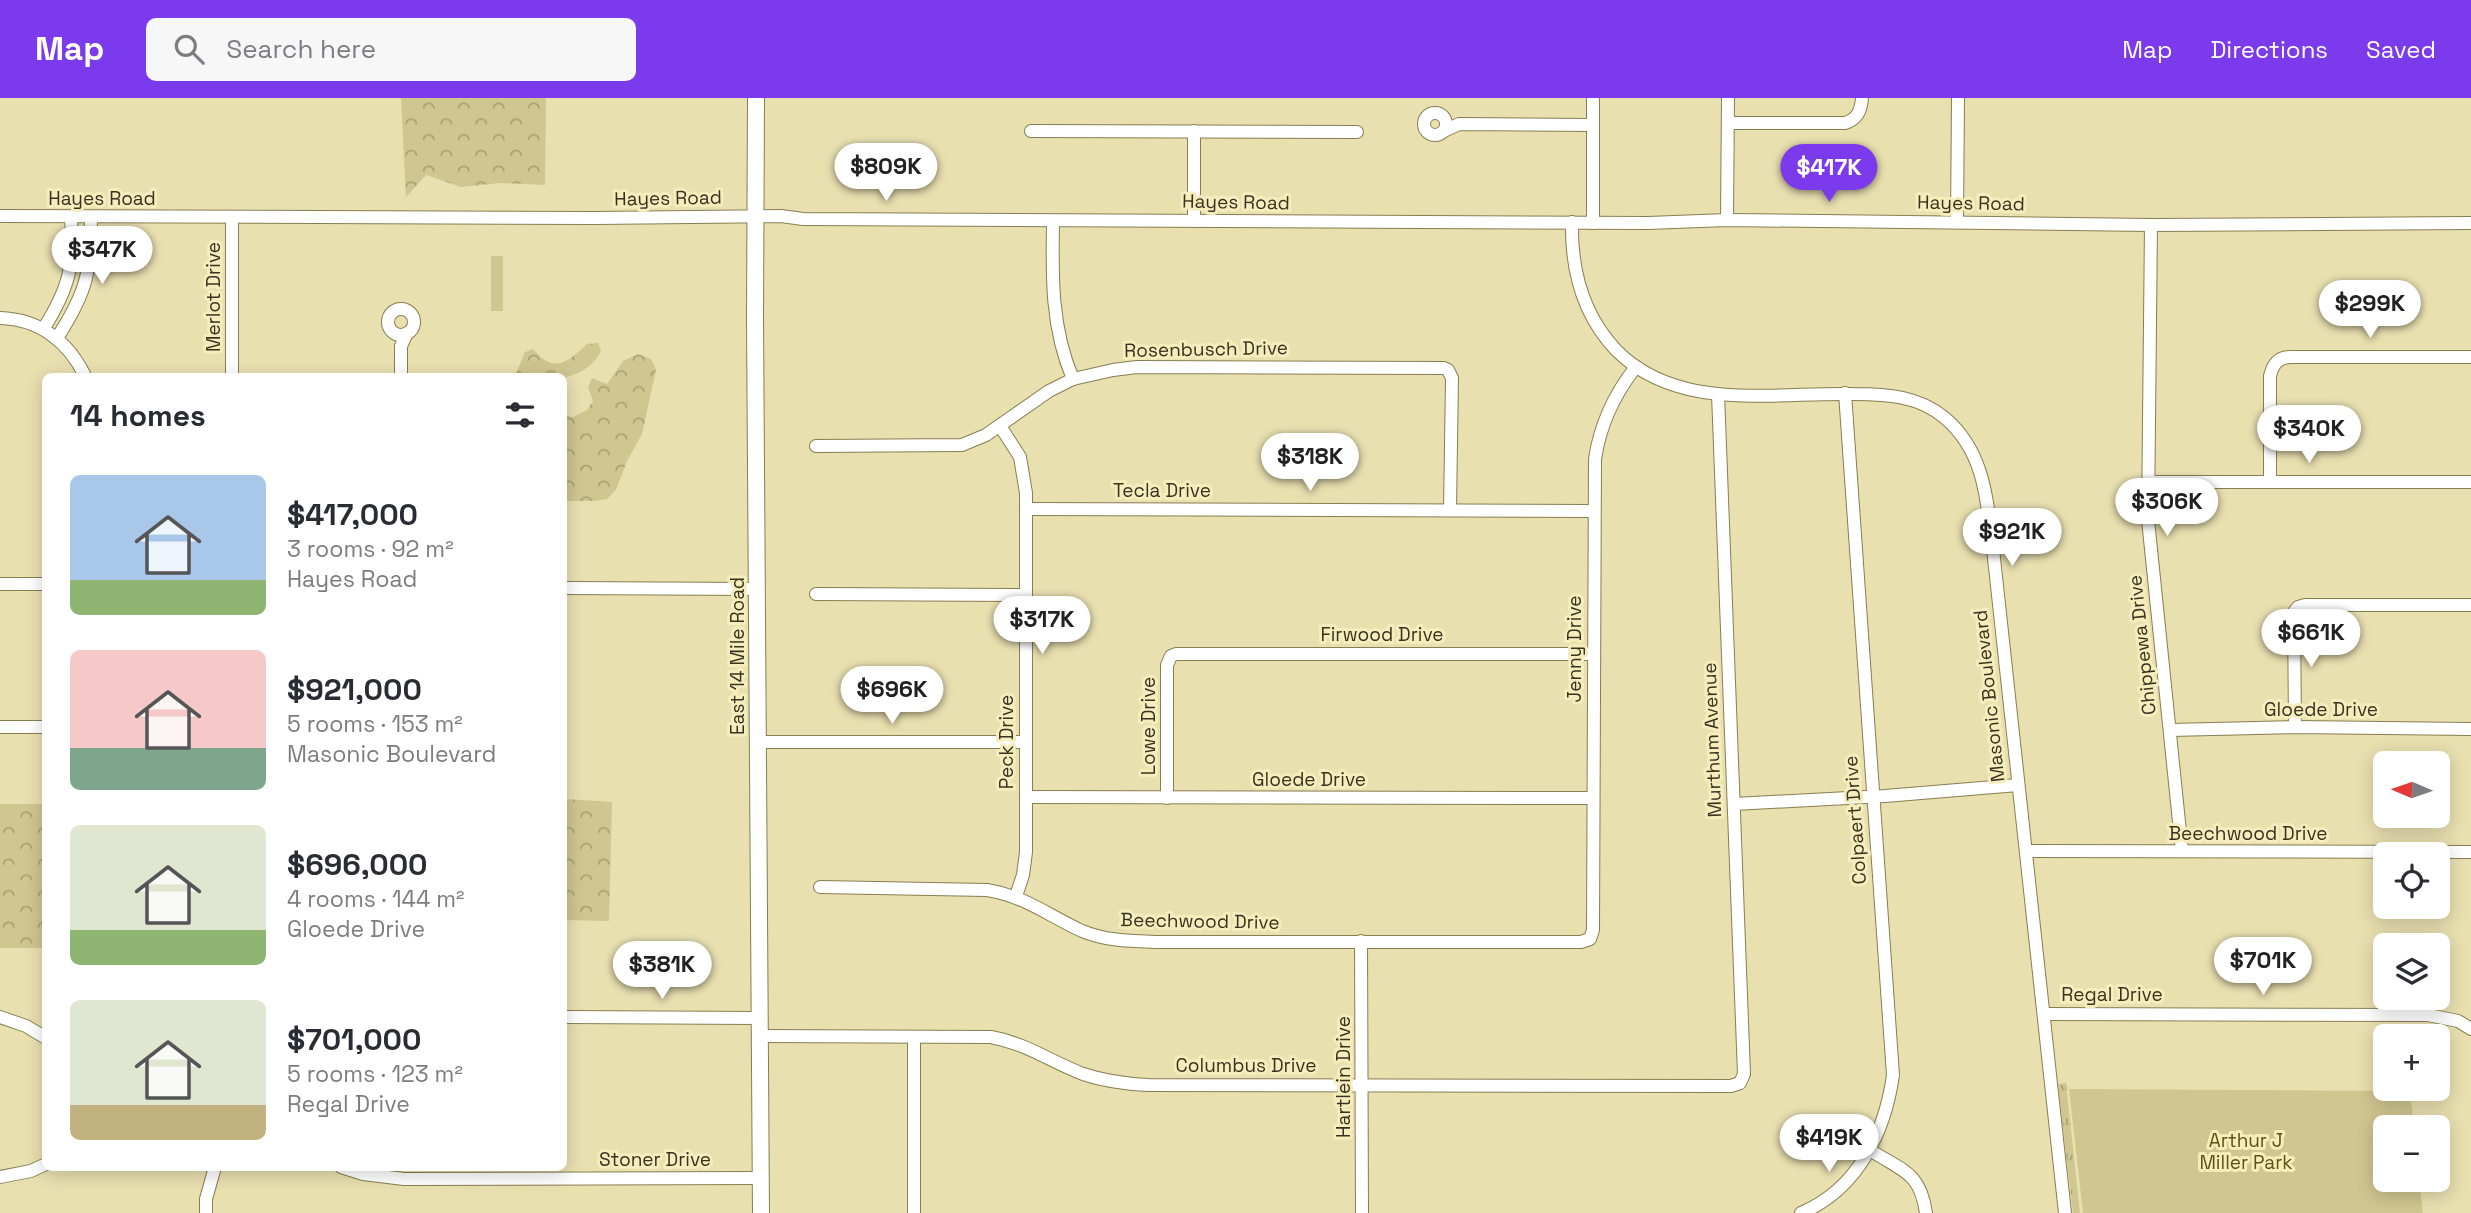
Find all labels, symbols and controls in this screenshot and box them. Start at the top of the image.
search box [146,18,636,81]
text: Map [35,28,104,70]
icon: search [170,30,208,68]
text: Search here [226,32,376,66]
text: Map [2122,34,2172,65]
text: Directions [2210,34,2328,65]
text: Saved [2366,34,2436,65]
pin: $809K [837,144,935,203]
pin: $417K [1780,144,1878,204]
text: $809K [850,151,922,181]
text: $417K [1796,152,1862,182]
street label: Hayes Road [614,185,722,211]
street label: Hayes Road [48,186,156,211]
street label: Hayes Road [1182,189,1290,215]
street label: Hayes Road [1917,190,2025,216]
pin: $347K [53,226,151,286]
text: $347K [68,234,136,264]
street label: Merlot Drive [201,242,226,352]
pin: $299K [2321,280,2419,340]
text: $299K [2335,288,2405,318]
street label: Rosenbusch Drive [1124,335,1288,363]
text: 14 homes [70,396,206,435]
icon: filters [501,396,539,434]
pin: $340K [2260,406,2358,465]
text: $340K [2273,413,2345,443]
pin: $318K [1261,434,1359,493]
text: $318K [1277,441,1343,471]
street label: Tecla Drive [1113,478,1211,503]
pin: $306K [2118,478,2216,538]
text: $306K [2131,486,2203,516]
text: $417,000 [287,495,418,534]
icon: home [126,503,210,587]
pin: $921K [1963,508,2061,568]
text: $921K [1979,516,2045,546]
text: 3 rooms · 92 m² [287,534,454,564]
text: Hayes Road [287,564,417,594]
street label: Chippewa Drive [2122,574,2162,716]
street label: East 14 Mile Road [725,577,750,735]
street label: Jenny Drive [1562,595,1587,703]
pin: $317K [993,596,1091,656]
text: $317K [1009,604,1075,634]
street label: Masonic Boulevard [1968,609,2010,783]
pin: $661K [2262,610,2360,669]
text: $661K [2277,617,2345,647]
street label: Firwood Drive [1320,622,1444,647]
street label: Murthum Avenue [1697,662,1727,818]
pin: $696K [843,666,941,726]
text: $921,000 [287,670,422,709]
text: $696K [857,674,927,704]
street label: Lowe Drive [1136,677,1161,775]
icon: home [126,678,210,762]
street label: Peck Drive [994,695,1019,789]
street label: Gloede Drive [2264,697,2378,722]
text: 5 rooms · 153 m² [287,709,463,739]
text: Masonic Boulevard [287,739,496,769]
north arrow [2373,751,2450,828]
map controls [2373,751,2450,1192]
street label: Colpaert Drive [1838,755,1872,885]
street label: Gloede Drive [1252,767,1366,792]
street label: Beechwood Drive [2168,821,2328,846]
button: locate [2373,842,2450,919]
text: $696,000 [287,845,428,884]
icon: home [126,853,210,937]
text: 4 rooms · 144 m² [287,884,464,914]
street label: Beechwood Drive [1120,907,1280,935]
text: Gloede Drive [287,914,425,944]
button: layers [2373,933,2450,1010]
pin: $701K [2214,937,2312,997]
pin: $381K [613,942,711,1001]
text: $701K [2230,945,2296,975]
text: $381K [629,949,695,979]
street label: Regal Drive [2061,982,2163,1007]
street label: Hartlein Drive [1331,1016,1356,1138]
text: $701,000 [287,1020,421,1059]
button: + [2373,1024,2450,1101]
icon: home [126,1028,210,1112]
street label: Columbus Drive [1176,1053,1316,1078]
text: 5 rooms · 123 m² [287,1059,463,1089]
text: Regal Drive [287,1089,410,1119]
pin: $419K [1780,1114,1878,1174]
button: − [2373,1115,2450,1192]
text: $419K [1796,1122,1862,1152]
park label: Arthur J Miller Park [2199,1128,2293,1175]
street label: Stoner Drive [599,1147,711,1172]

